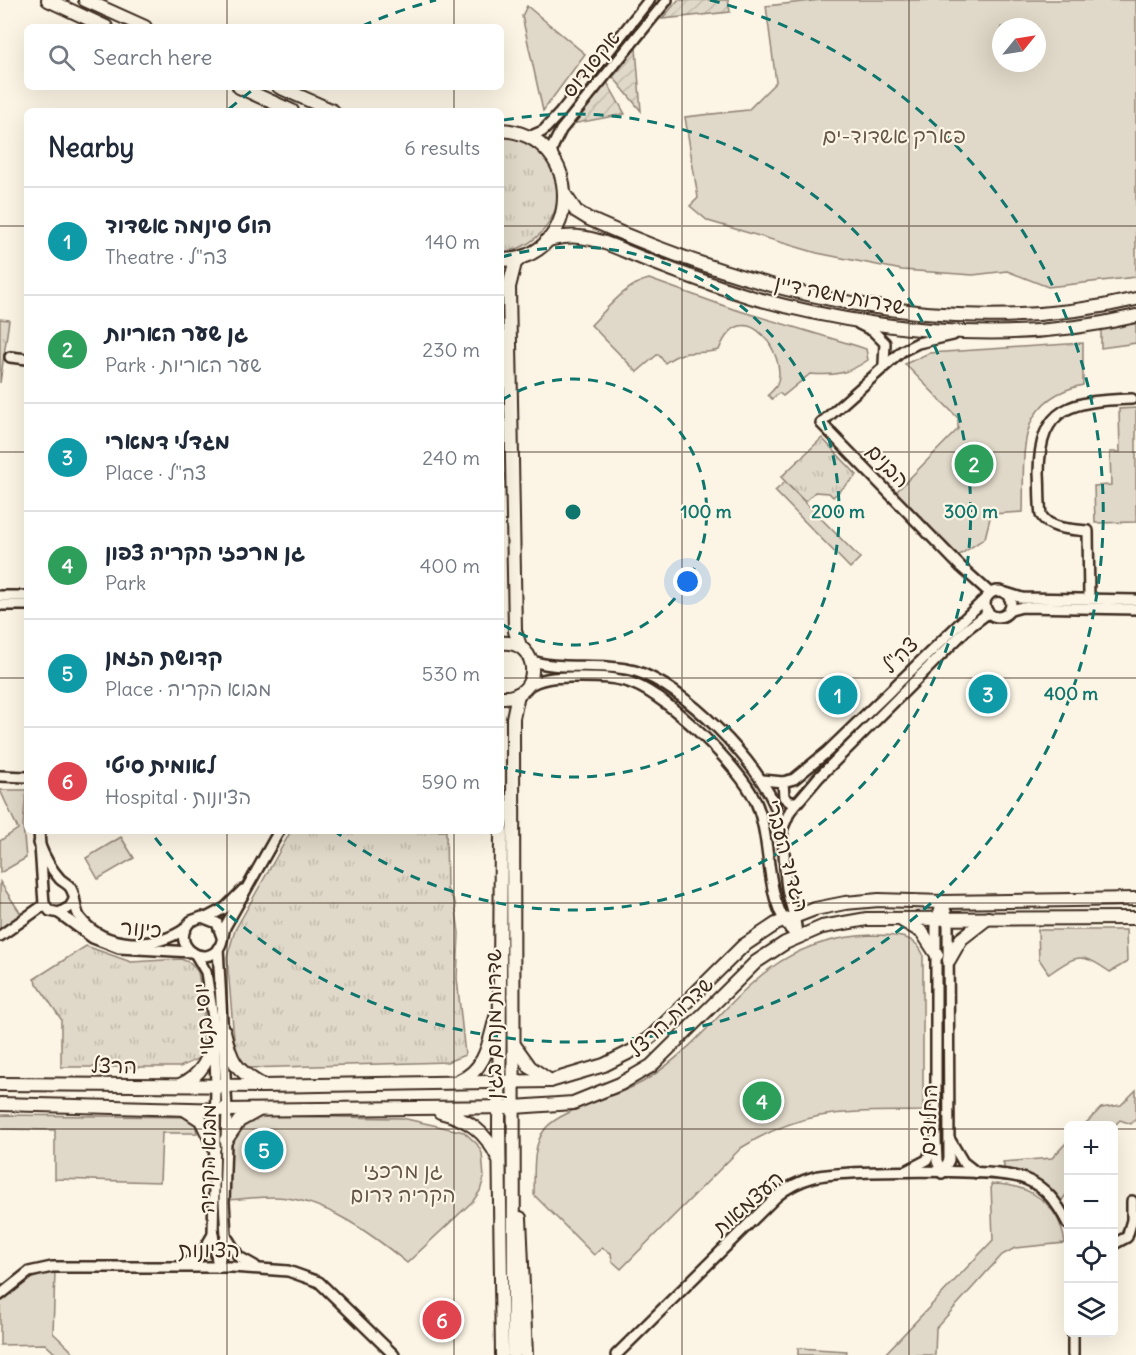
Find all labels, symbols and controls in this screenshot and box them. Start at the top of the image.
north arrow [992,18,1046,72]
search box [24,24,504,90]
street label: אקסודוס [555,25,626,103]
icon: search [45,41,78,74]
text: Search here [93,43,212,71]
park label: פארק אשדוד-ים [822,122,966,149]
text: Nearby [48,131,134,164]
text: 6 results [404,135,480,160]
text: הוט סינמה אשדוד [105,211,272,239]
text: 1 [64,229,71,254]
text: 140 m [425,229,480,254]
text: Theatre · צה"ל [105,244,227,269]
street label: שדרות משה דיין [772,269,908,320]
text: גן שער האריות [105,319,248,347]
text: 2 [62,337,73,362]
text: 230 m [422,337,480,362]
text: Park · שער האריות [105,352,262,377]
text: מגדלי דמארי [105,427,230,455]
street label: הבנים [861,438,916,494]
pin: 2 [954,442,994,486]
text: 3 [62,445,73,470]
text: 240 m [422,445,480,470]
text: Place · צה"ל [105,460,206,485]
text: 100 m [681,500,732,523]
text: 200 m [811,500,865,523]
text: 300 m [944,500,998,523]
centre of rings [563,502,583,522]
text: גן מרכזי הקריה צפון [105,538,305,566]
text: 4 [62,553,73,578]
text: 400 m [420,553,480,578]
your location [673,567,702,596]
text: Park [105,570,146,595]
street label: צה"ל [876,631,924,679]
text: קדושת הזמן [105,643,223,671]
text: 5 [62,661,73,686]
text: 530 m [422,661,480,686]
pin: 1 [818,672,858,718]
pin: 3 [968,672,1008,716]
text: Place · מבוא הקריה [105,676,271,701]
text: 400 m [1044,682,1098,705]
text: לאומית סיטי [105,751,216,779]
text: 6 [62,769,73,794]
text: 590 m [422,769,480,794]
text: Hospital · הציונות [105,784,251,809]
street label: הגדוד העברי [759,797,815,915]
street label: כינור [119,913,163,944]
street label: שדרות מנחם בגין [480,949,507,1099]
street label: שדרות הרצל [622,970,719,1063]
street label: יוסי בנאי [187,982,220,1056]
street label: הרצל [91,1052,137,1079]
pin: 4 [742,1078,782,1124]
street label: החלוצים [914,1084,943,1156]
street label: מבוא הקריה [193,1104,222,1214]
map controls [1064,1121,1118,1337]
button: + [1064,1121,1118,1175]
pin: 5 [244,1128,284,1172]
park label: גן מרכזי הקריה דרום [350,1157,456,1208]
street label: העצמאות [705,1164,789,1242]
button: − [1064,1175,1118,1229]
button: locate [1064,1229,1118,1283]
street label: הציונות [178,1236,240,1263]
button: layers [1064,1283,1118,1337]
pin: 6 [422,1298,462,1342]

